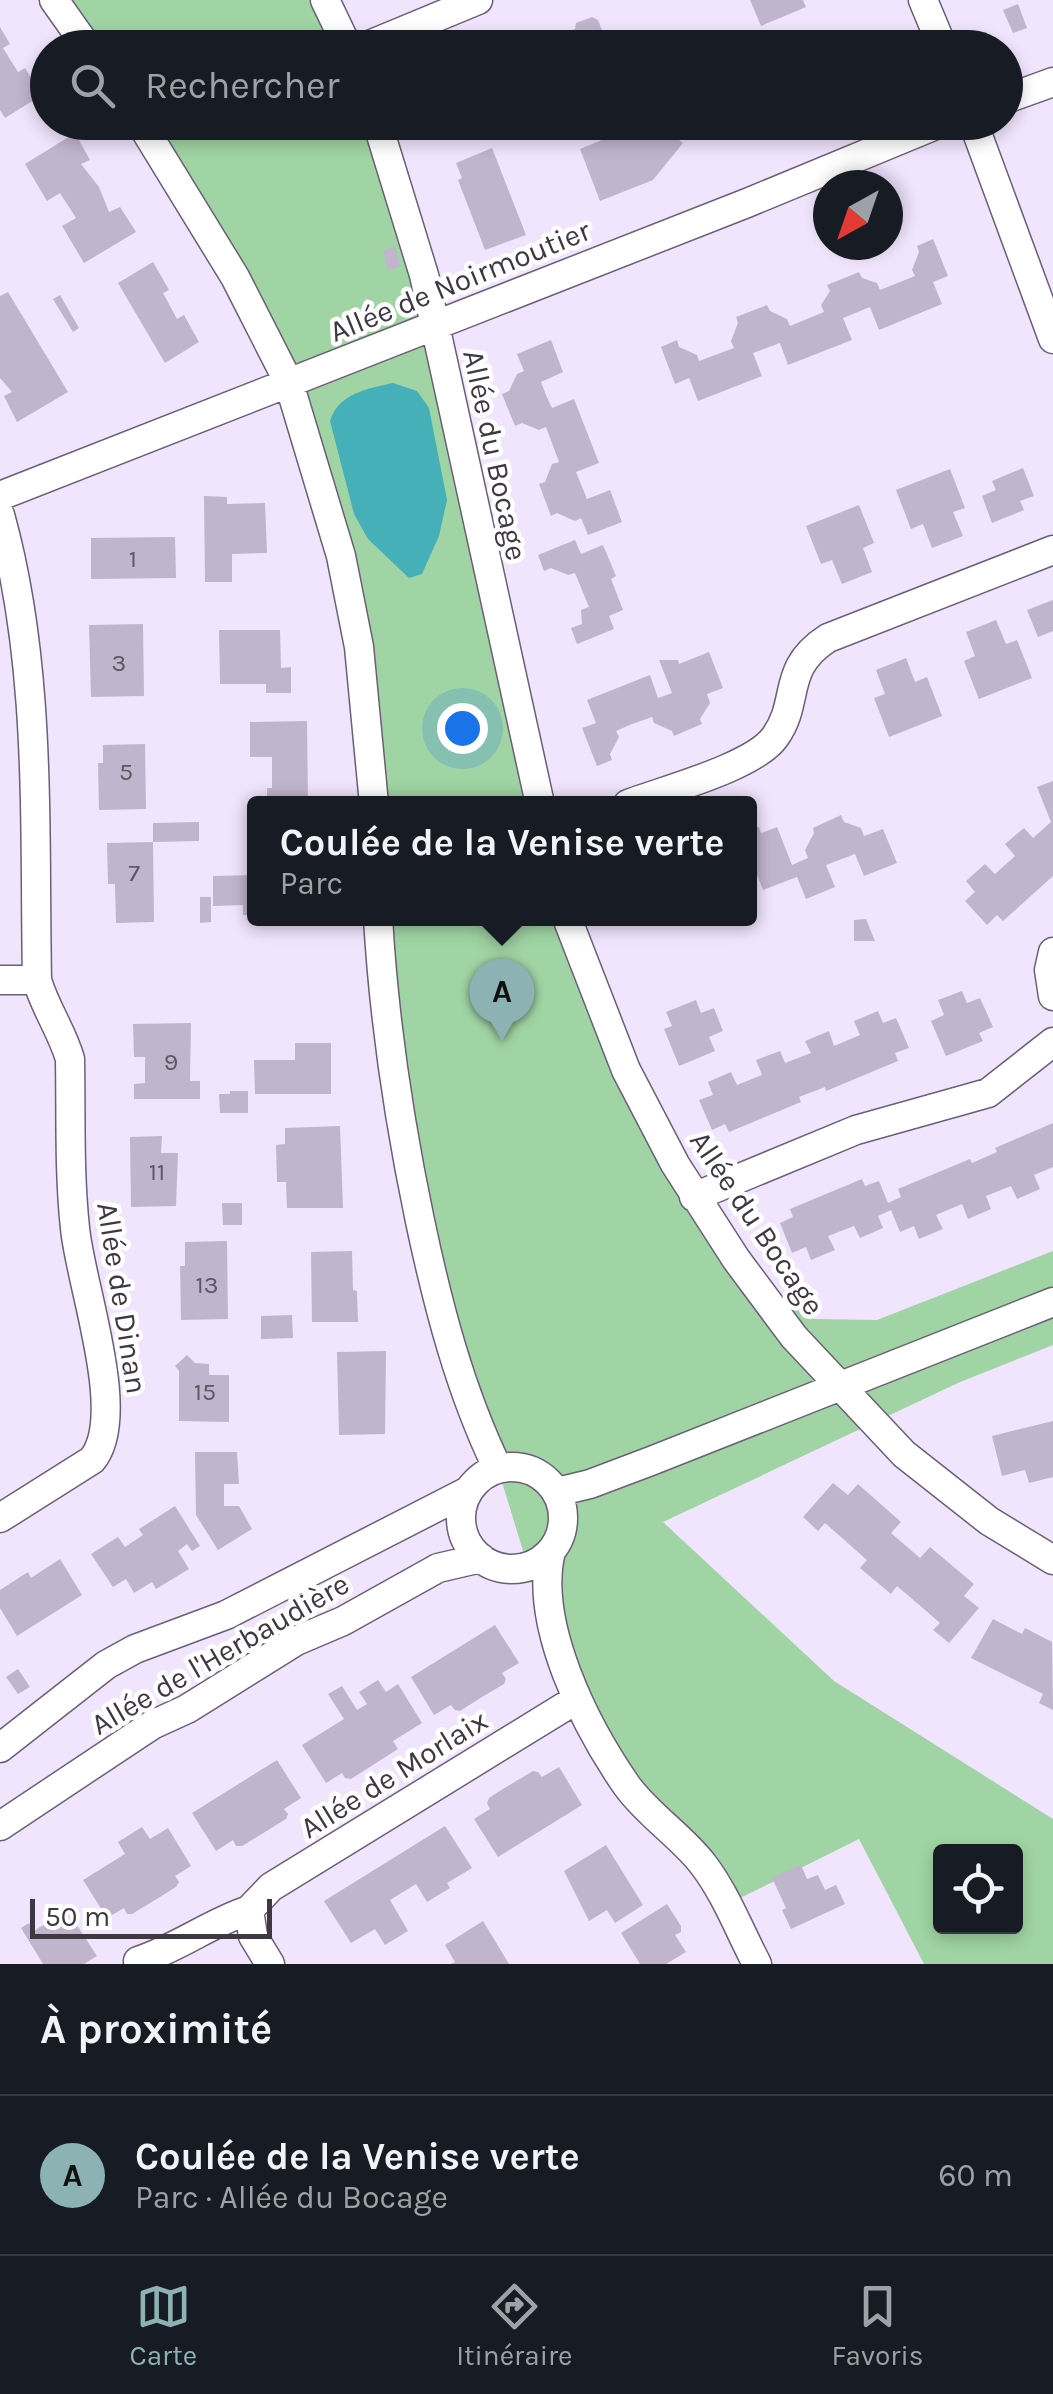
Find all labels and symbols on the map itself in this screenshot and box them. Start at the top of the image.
north arrow [813,170,903,260]
street label: Allée de Noirmoutier [324,212,596,350]
street label: Allée du Bocage [455,346,535,564]
house number: 1 [129,544,137,573]
house number: 3 [112,648,126,677]
your location [437,703,488,754]
house number: 5 [119,757,133,786]
house number: 7 [128,858,140,887]
pin: A [470,958,534,1041]
house number: 9 [164,1047,178,1076]
street label: Allée du Bocage [682,1124,832,1322]
house number: 11 [149,1157,165,1186]
street label: Allée de Dinan [89,1200,155,1396]
house number: 13 [195,1270,219,1299]
house number: 15 [194,1377,216,1406]
street label: Allée de l'Herbaudière [85,1565,355,1743]
street label: Allée de Morlaix [294,1702,494,1846]
scale bar [30,1894,272,1938]

